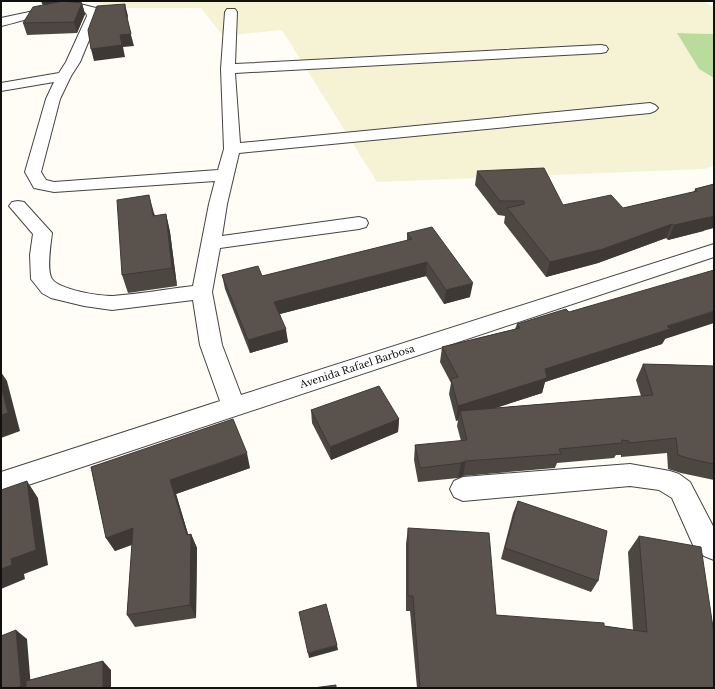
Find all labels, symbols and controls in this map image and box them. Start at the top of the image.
street label: Avenida Rafael Barbosa [297,342,417,392]

